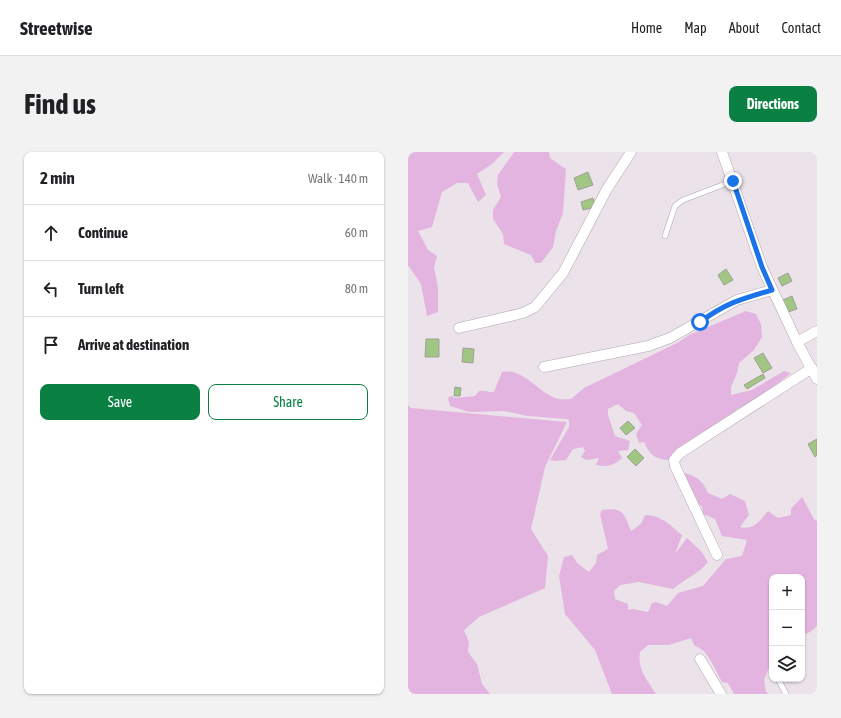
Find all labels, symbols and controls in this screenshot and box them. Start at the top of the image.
text: Streetwise [20,17,93,39]
text: Home [631,20,662,36]
text: Map [684,20,707,36]
text: About [729,20,760,36]
text: Contact [782,20,821,36]
button: Directions [729,86,817,122]
text: Find us [24,88,96,120]
text: 2 min [40,168,75,188]
text: Walk · 140 m [308,171,368,186]
route end [724,172,742,190]
icon: ahead [40,222,62,244]
text: Continue [78,224,128,241]
text: 60 m [345,225,368,240]
icon: left [40,278,62,300]
text: Turn left [78,280,124,297]
text: 80 m [345,281,368,296]
route start [691,313,709,331]
icon: arrive [40,334,62,356]
text: Arrive at destination [78,336,189,353]
button: Save [40,384,200,420]
button: Share [208,384,368,420]
map controls [769,574,805,682]
button: + [769,574,805,610]
button: − [769,610,805,646]
button: layers [769,646,805,682]

